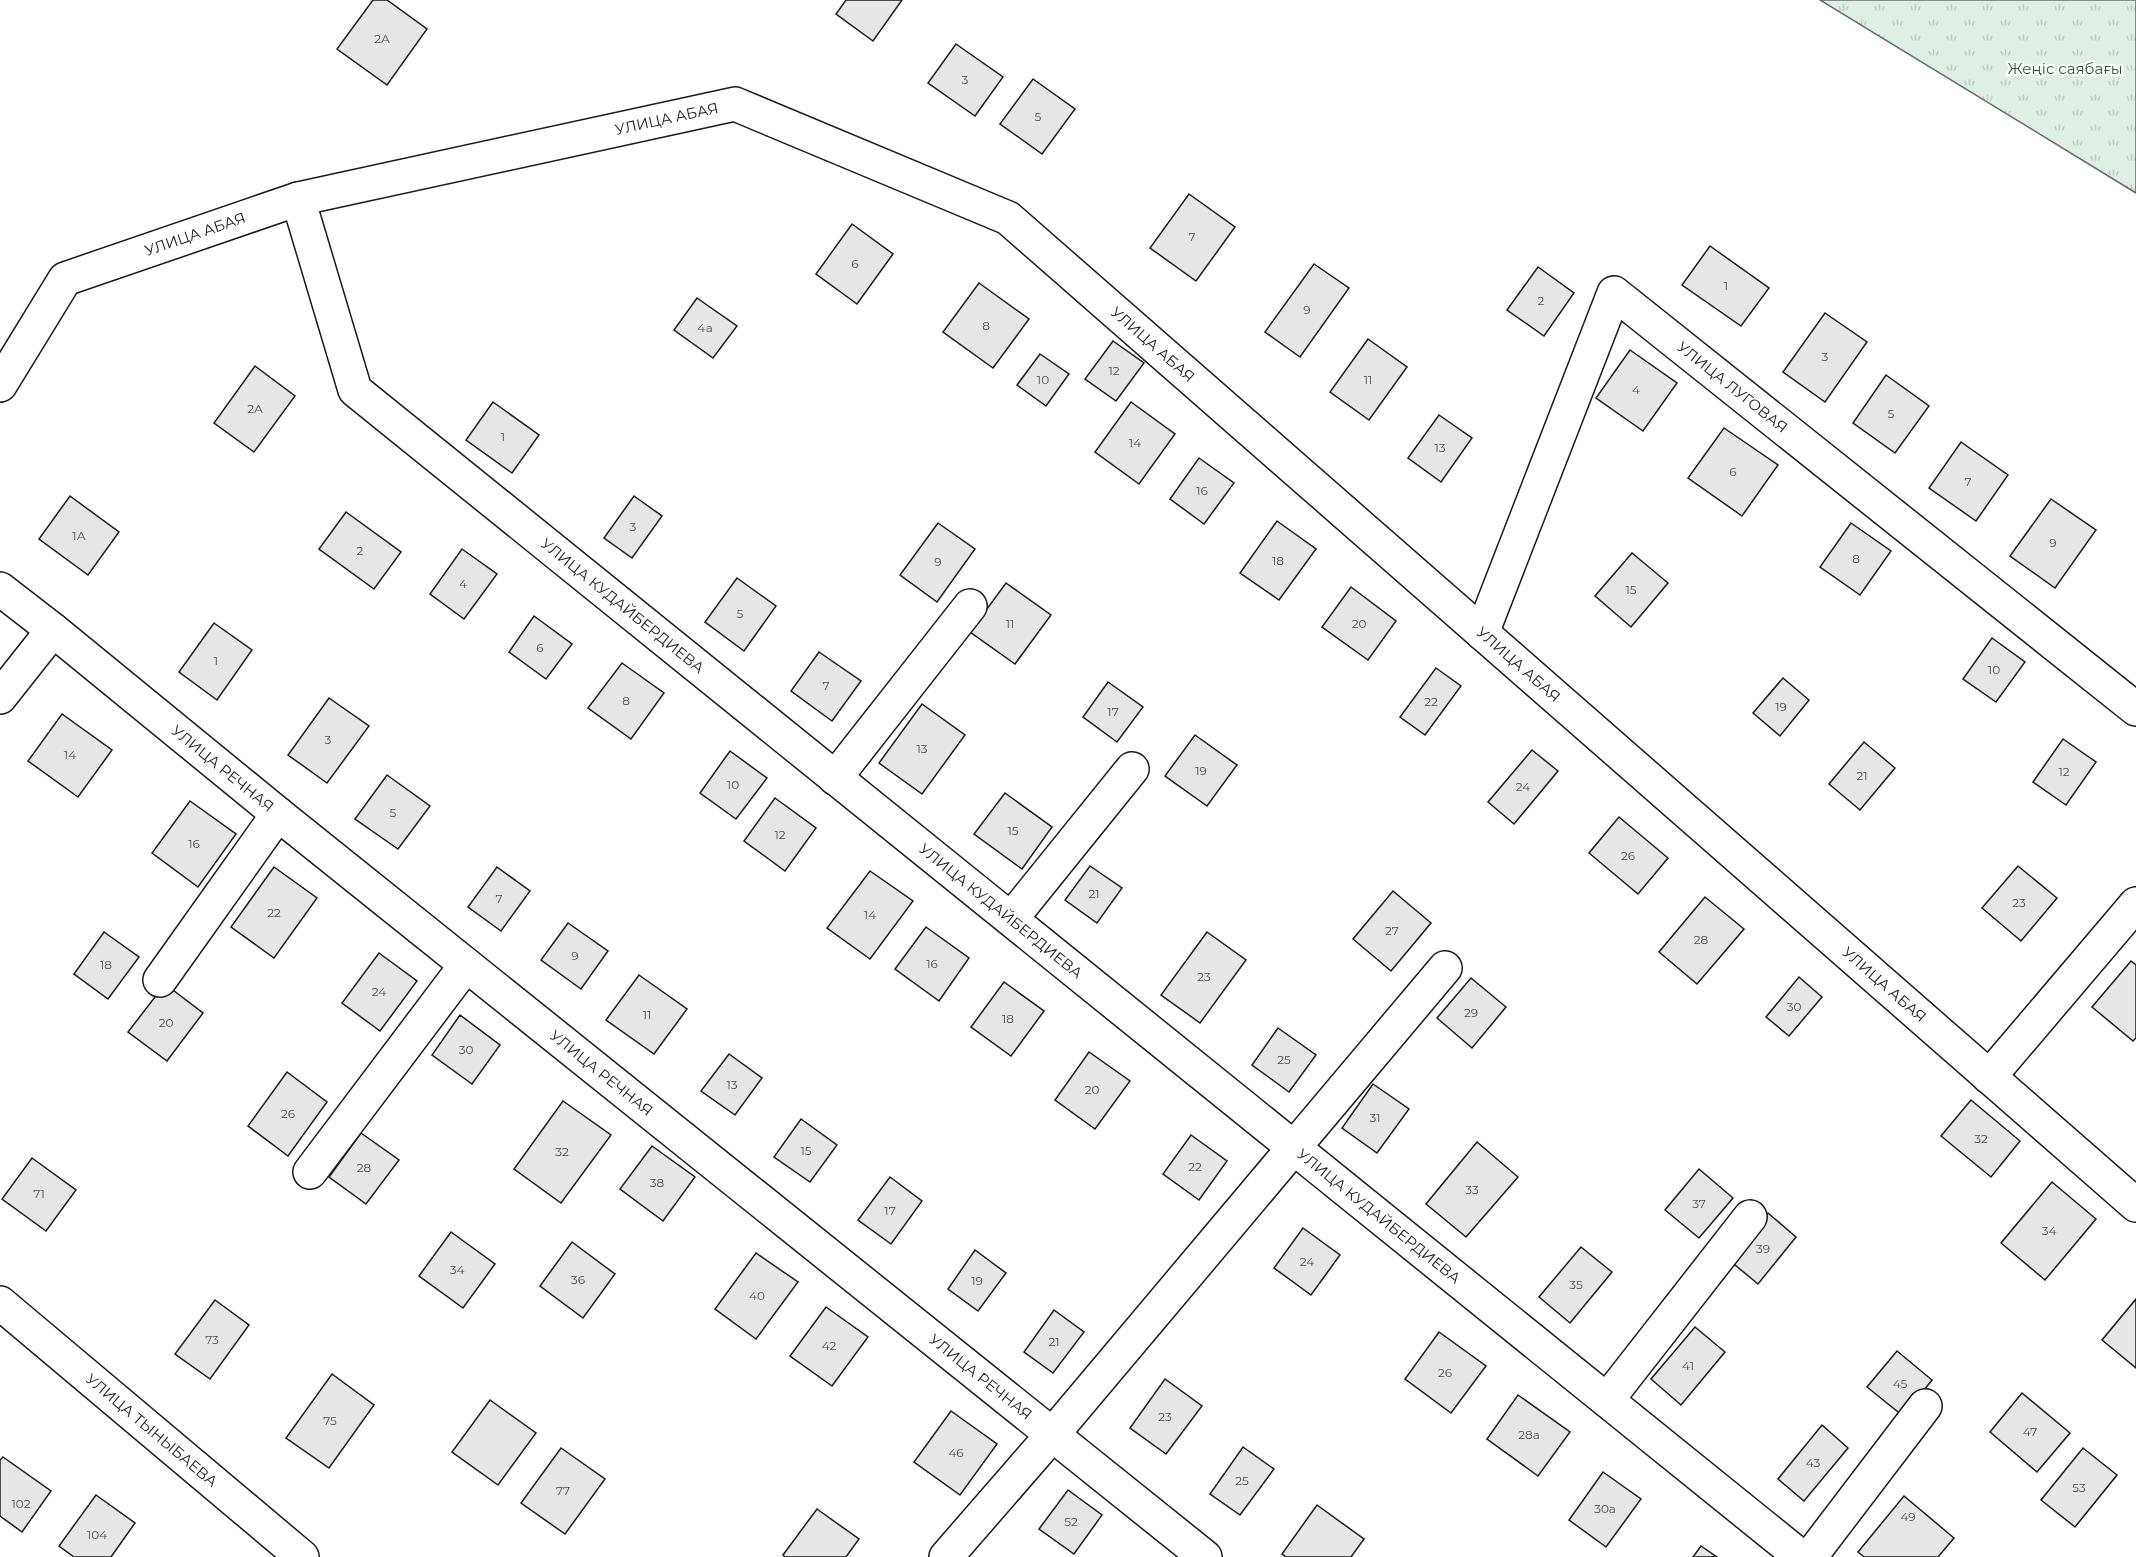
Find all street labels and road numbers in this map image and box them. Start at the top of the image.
street label: УЛИЦА АБАЯ [613,98,720,139]
street label: УЛИЦА АБАЯ [142,208,248,260]
street label: УЛИЦА АБАЯ [1107,302,1199,386]
street label: УЛИЦА ЛУГОВАЯ [1674,337,1792,437]
street label: УЛИЦА КУДАЙБЕРДИЕВА [537,534,708,677]
street label: УЛИЦА АБАЯ [1473,622,1565,706]
street label: УЛИЦА РЕЧНАЯ [168,721,278,816]
street label: УЛИЦА КУДАЙБЕРДИЕВА [915,839,1086,982]
street label: УЛИЦА АБАЯ [1839,942,1930,1026]
street label: УЛИЦА РЕЧНАЯ [546,1026,657,1120]
street label: УЛИЦА КУДАЙБЕРДИЕВА [1294,1144,1465,1288]
street label: УЛИЦА РЕЧНАЯ [925,1330,1036,1424]
street label: УЛИЦА ТЫНЫБАЕВА [82,1369,222,1491]

